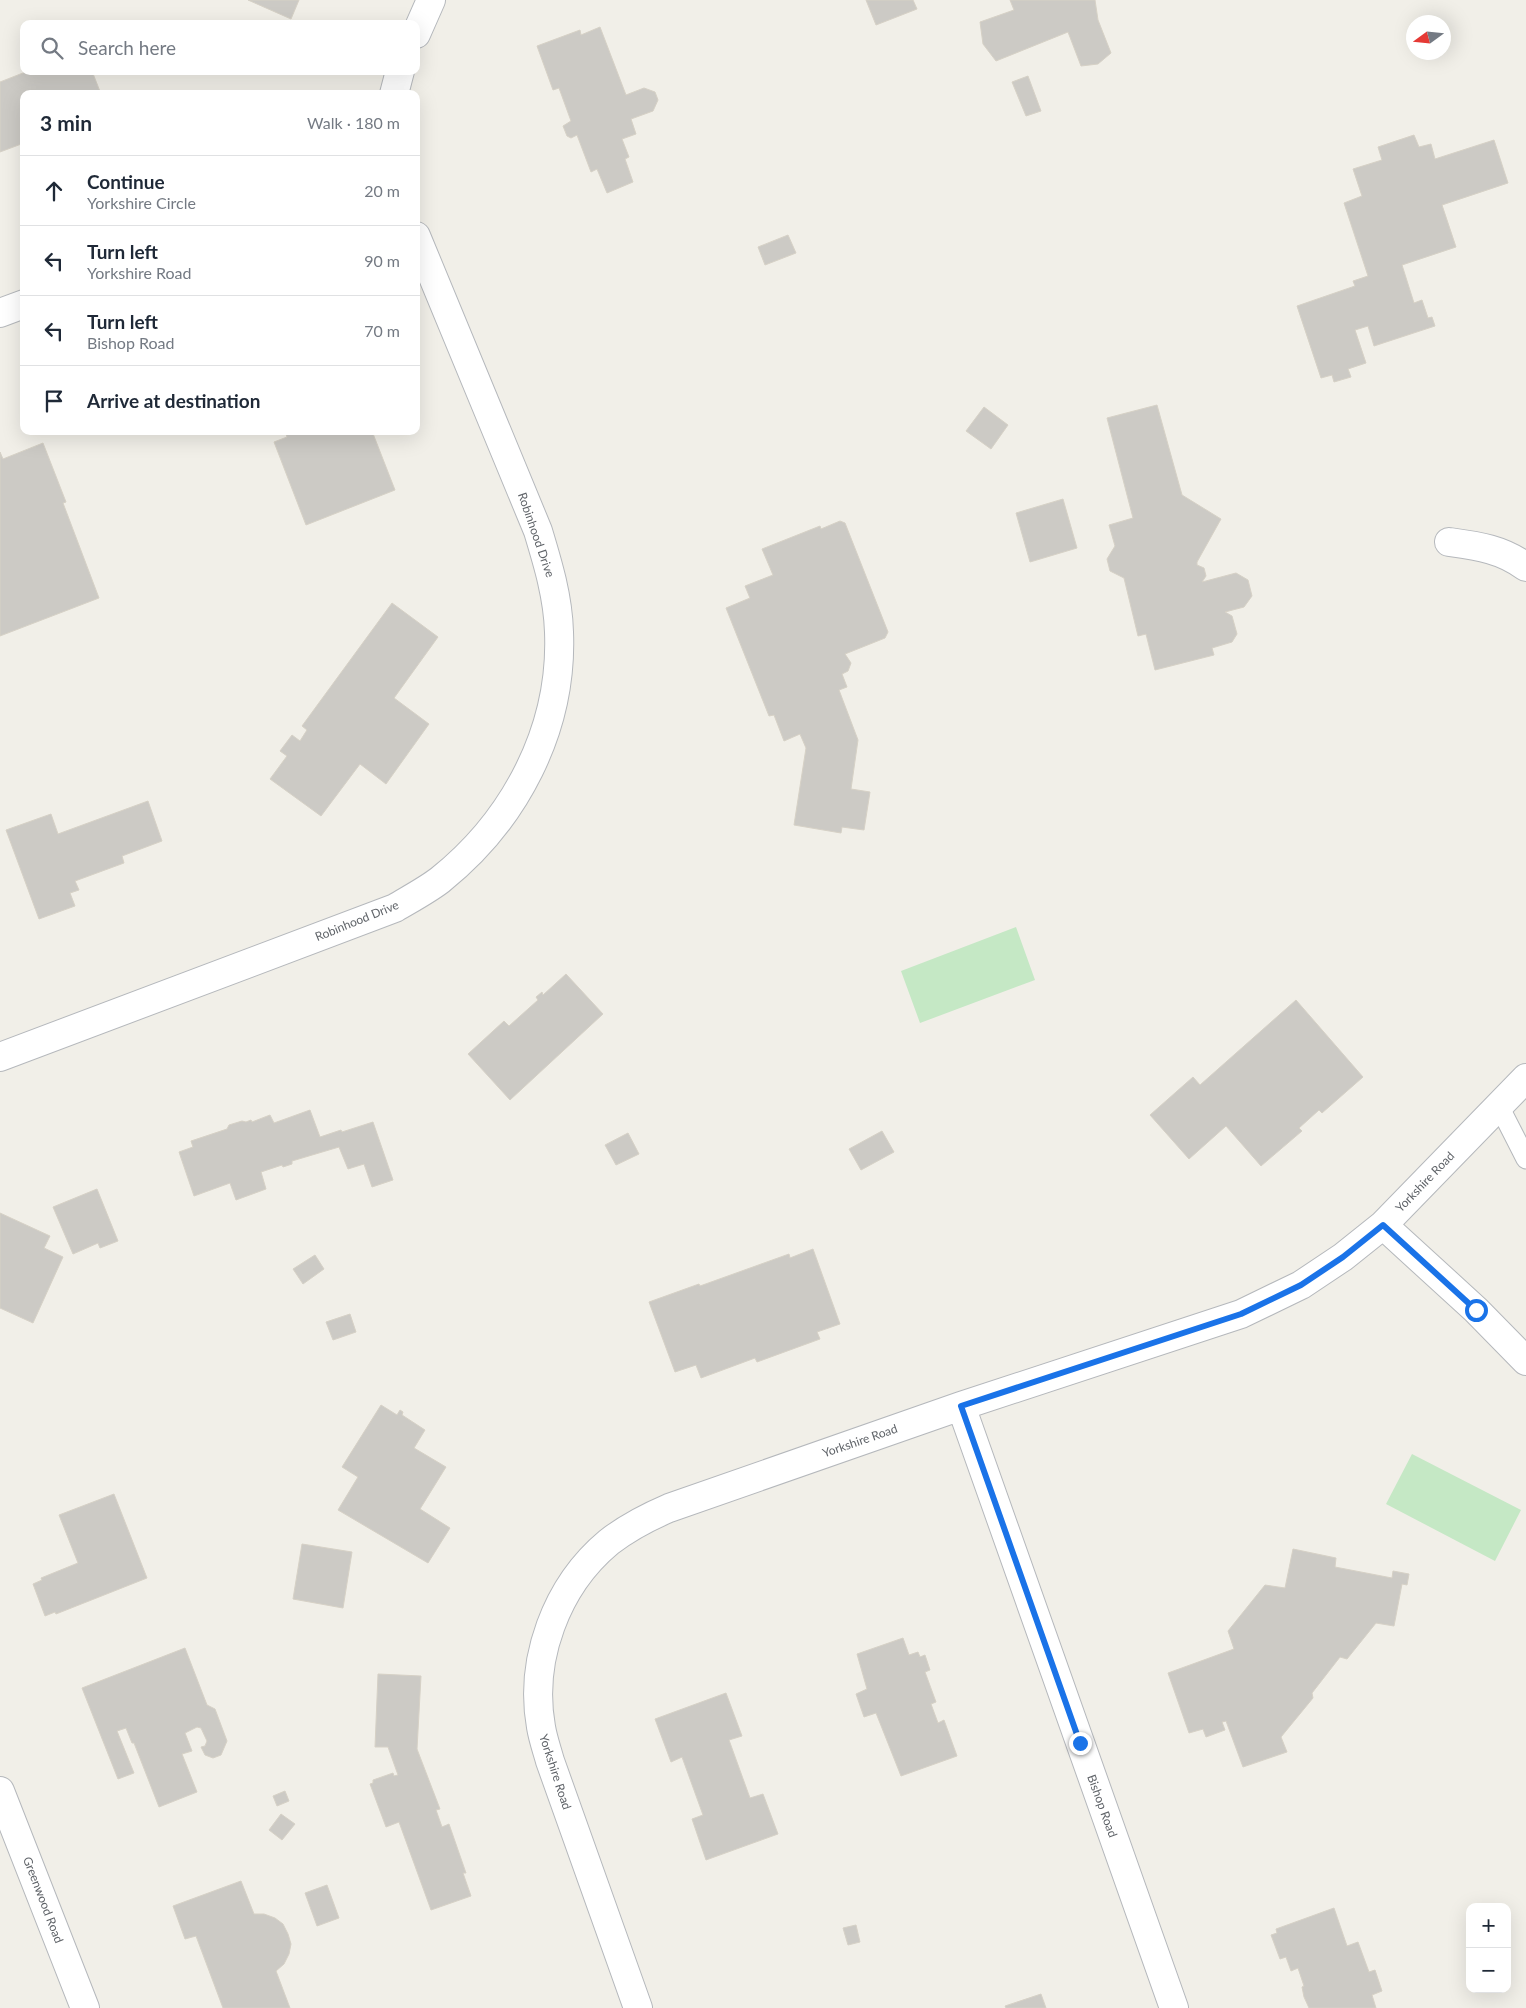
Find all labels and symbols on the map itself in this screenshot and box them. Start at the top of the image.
north arrow [1406,15,1451,60]
street label: Robinhood Drive [515,490,558,579]
street label: Robinhood Drive [313,897,401,944]
street label: Yorkshire Road [1392,1148,1457,1215]
route start [1465,1299,1488,1322]
street label: Yorkshire Road [820,1421,899,1460]
street label: Yorkshire Road [536,1732,575,1811]
route end [1069,1732,1092,1755]
street label: Bishop Road [1084,1772,1121,1839]
street label: Greenwood Road [20,1854,67,1945]

